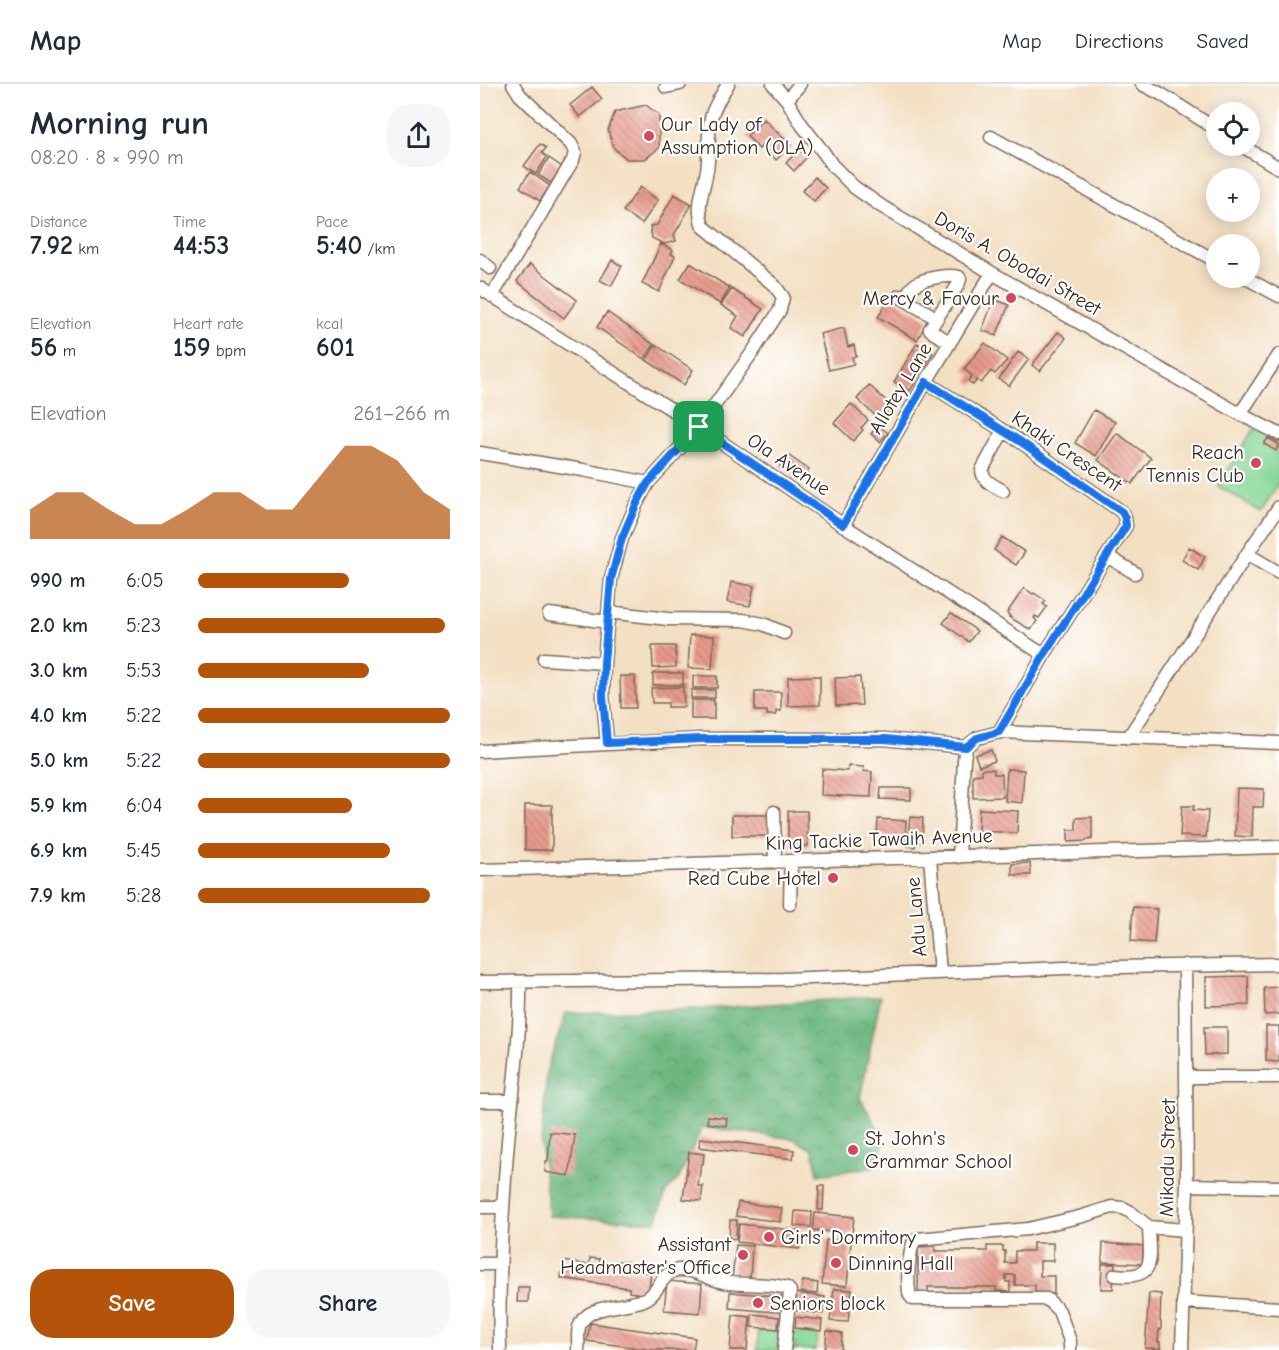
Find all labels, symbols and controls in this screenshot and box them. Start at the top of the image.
text: Map [30,25,81,57]
text: Map [1002,29,1042,53]
text: Directions [1075,29,1164,53]
text: Saved [1197,29,1249,53]
map controls [1206,102,1260,288]
button: locate [1206,102,1260,156]
text: Morning run [30,104,209,142]
button: share [387,104,450,167]
place label: Our Lady of Assumption (OLA) [661,113,813,159]
marker: Our Lady of Assumption (OLA) [642,129,656,143]
text: 08:20 · 8 × 990 m [30,146,183,169]
button: + [1206,168,1260,222]
street label: Doris A. Obodai Street [930,206,1106,321]
text: Distance [30,213,87,231]
text: Time [173,213,206,231]
text: Pace [316,213,348,231]
text: 7.92 [30,231,73,261]
text: 44:53 [173,231,229,261]
text: 5:40 [316,231,362,261]
button: − [1206,234,1260,288]
text: km [73,240,99,258]
text: /km [362,240,396,258]
place label: Mercy & Favour [863,287,999,310]
marker: Mercy & Favour [1004,291,1018,305]
text: Elevation [30,315,91,333]
text: Heart rate [173,315,244,333]
text: kcal [316,315,343,333]
text: 56 [30,333,57,363]
text: 159 [173,333,211,363]
text: 601 [316,333,355,363]
street label: Allotey Lane [864,338,937,438]
text: m [57,342,76,360]
text: bpm [211,342,246,360]
pin [673,401,724,452]
text: Elevation [30,402,107,425]
text: 261–266 m [353,402,450,425]
street label: Khaki Crescent [1007,406,1127,497]
icon: arrive [682,410,715,443]
street label: Ola Avenue [743,428,835,501]
place label: Reach Tennis Club [1146,441,1244,487]
marker: Reach Tennis Club [1249,456,1263,470]
text: 990 m [30,569,85,592]
text: 6:05 [126,569,163,592]
text: 2.0 km [30,614,88,637]
text: 5:23 [126,614,161,637]
text: 3.0 km [30,659,88,682]
text: 5:53 [126,659,161,682]
text: 4.0 km [30,704,87,727]
text: 5:22 [126,704,161,727]
text: 5.0 km [30,749,88,772]
text: 5:22 [126,749,161,772]
text: 5.9 km [30,794,87,817]
text: 6:04 [126,794,162,817]
street label: King Tackie Tawaih Avenue [765,824,993,855]
text: 6.9 km [30,839,87,862]
text: 5:45 [126,839,161,862]
place label: Red Cube Hotel [688,867,821,890]
marker: Red Cube Hotel [826,871,840,885]
street label: Adu Lane [902,876,931,958]
text: 7.9 km [30,884,86,907]
text: 5:28 [126,884,161,907]
street label: Mikadu Street [1155,1097,1180,1217]
place label: St. John's Grammar School [865,1127,1012,1173]
marker: St. John's Grammar School [846,1143,860,1157]
place label: Girls' Dormitory [781,1226,916,1249]
marker: Girls' Dormitory [762,1230,776,1244]
place label: Assistant Headmaster's Office [560,1233,732,1279]
marker: Assistant Headmaster's Office [736,1248,750,1262]
place label: Dinning Hall [848,1252,954,1275]
marker: Dinning Hall [829,1256,843,1270]
button: Save [30,1269,234,1338]
button: Share [246,1269,450,1338]
place label: Seniors block [770,1292,885,1315]
marker: Seniors block [751,1296,765,1310]

